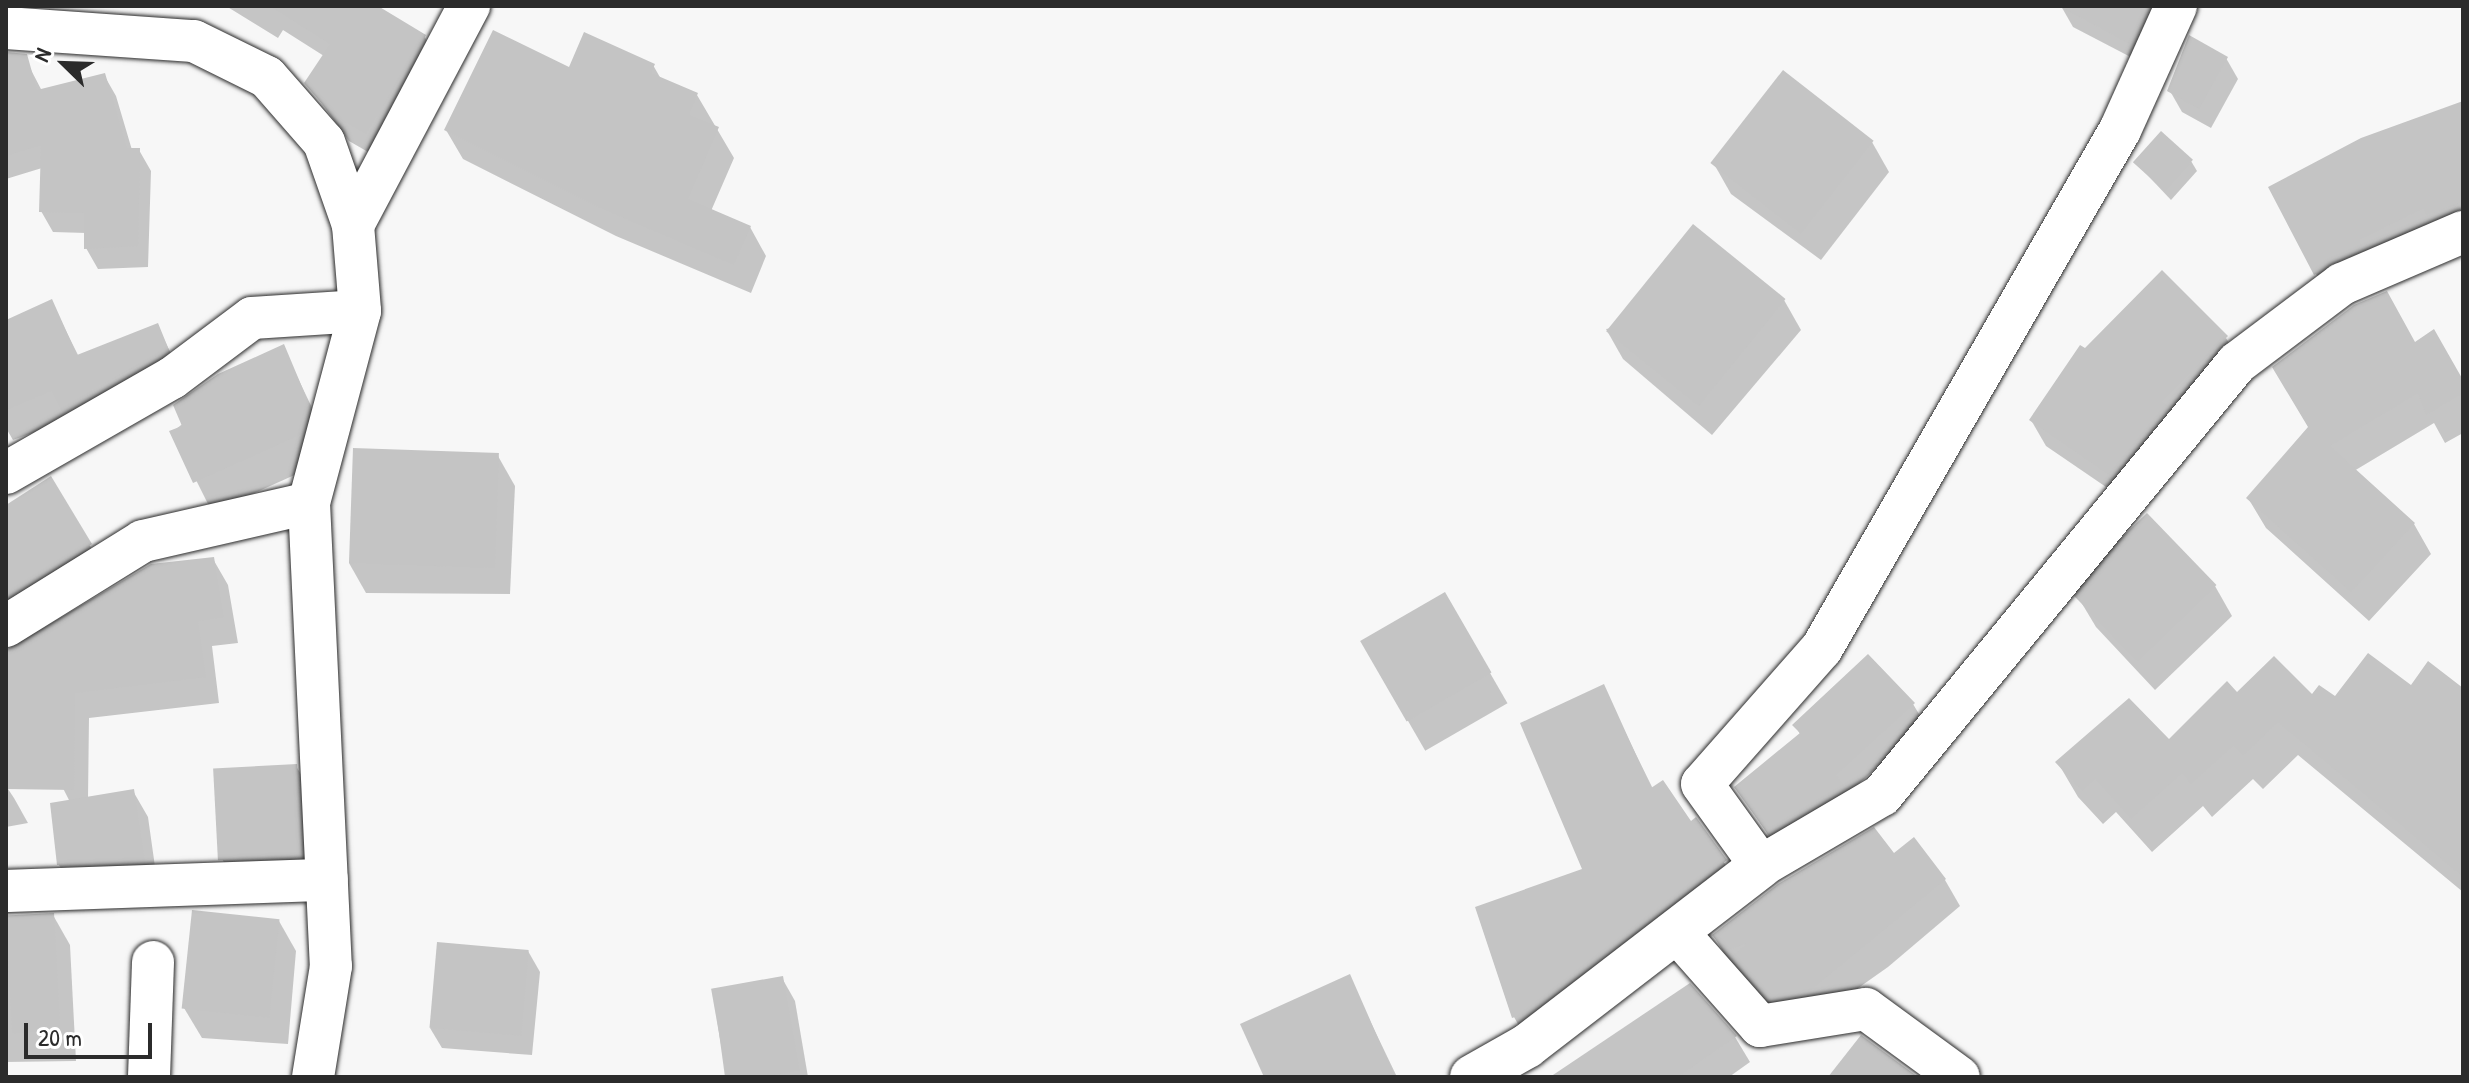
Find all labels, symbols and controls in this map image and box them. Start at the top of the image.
north arrow [24,24,104,104]
text: N [26,43,58,66]
scale bar [28,1007,156,1057]
text: 20 m [38,1021,82,1053]

